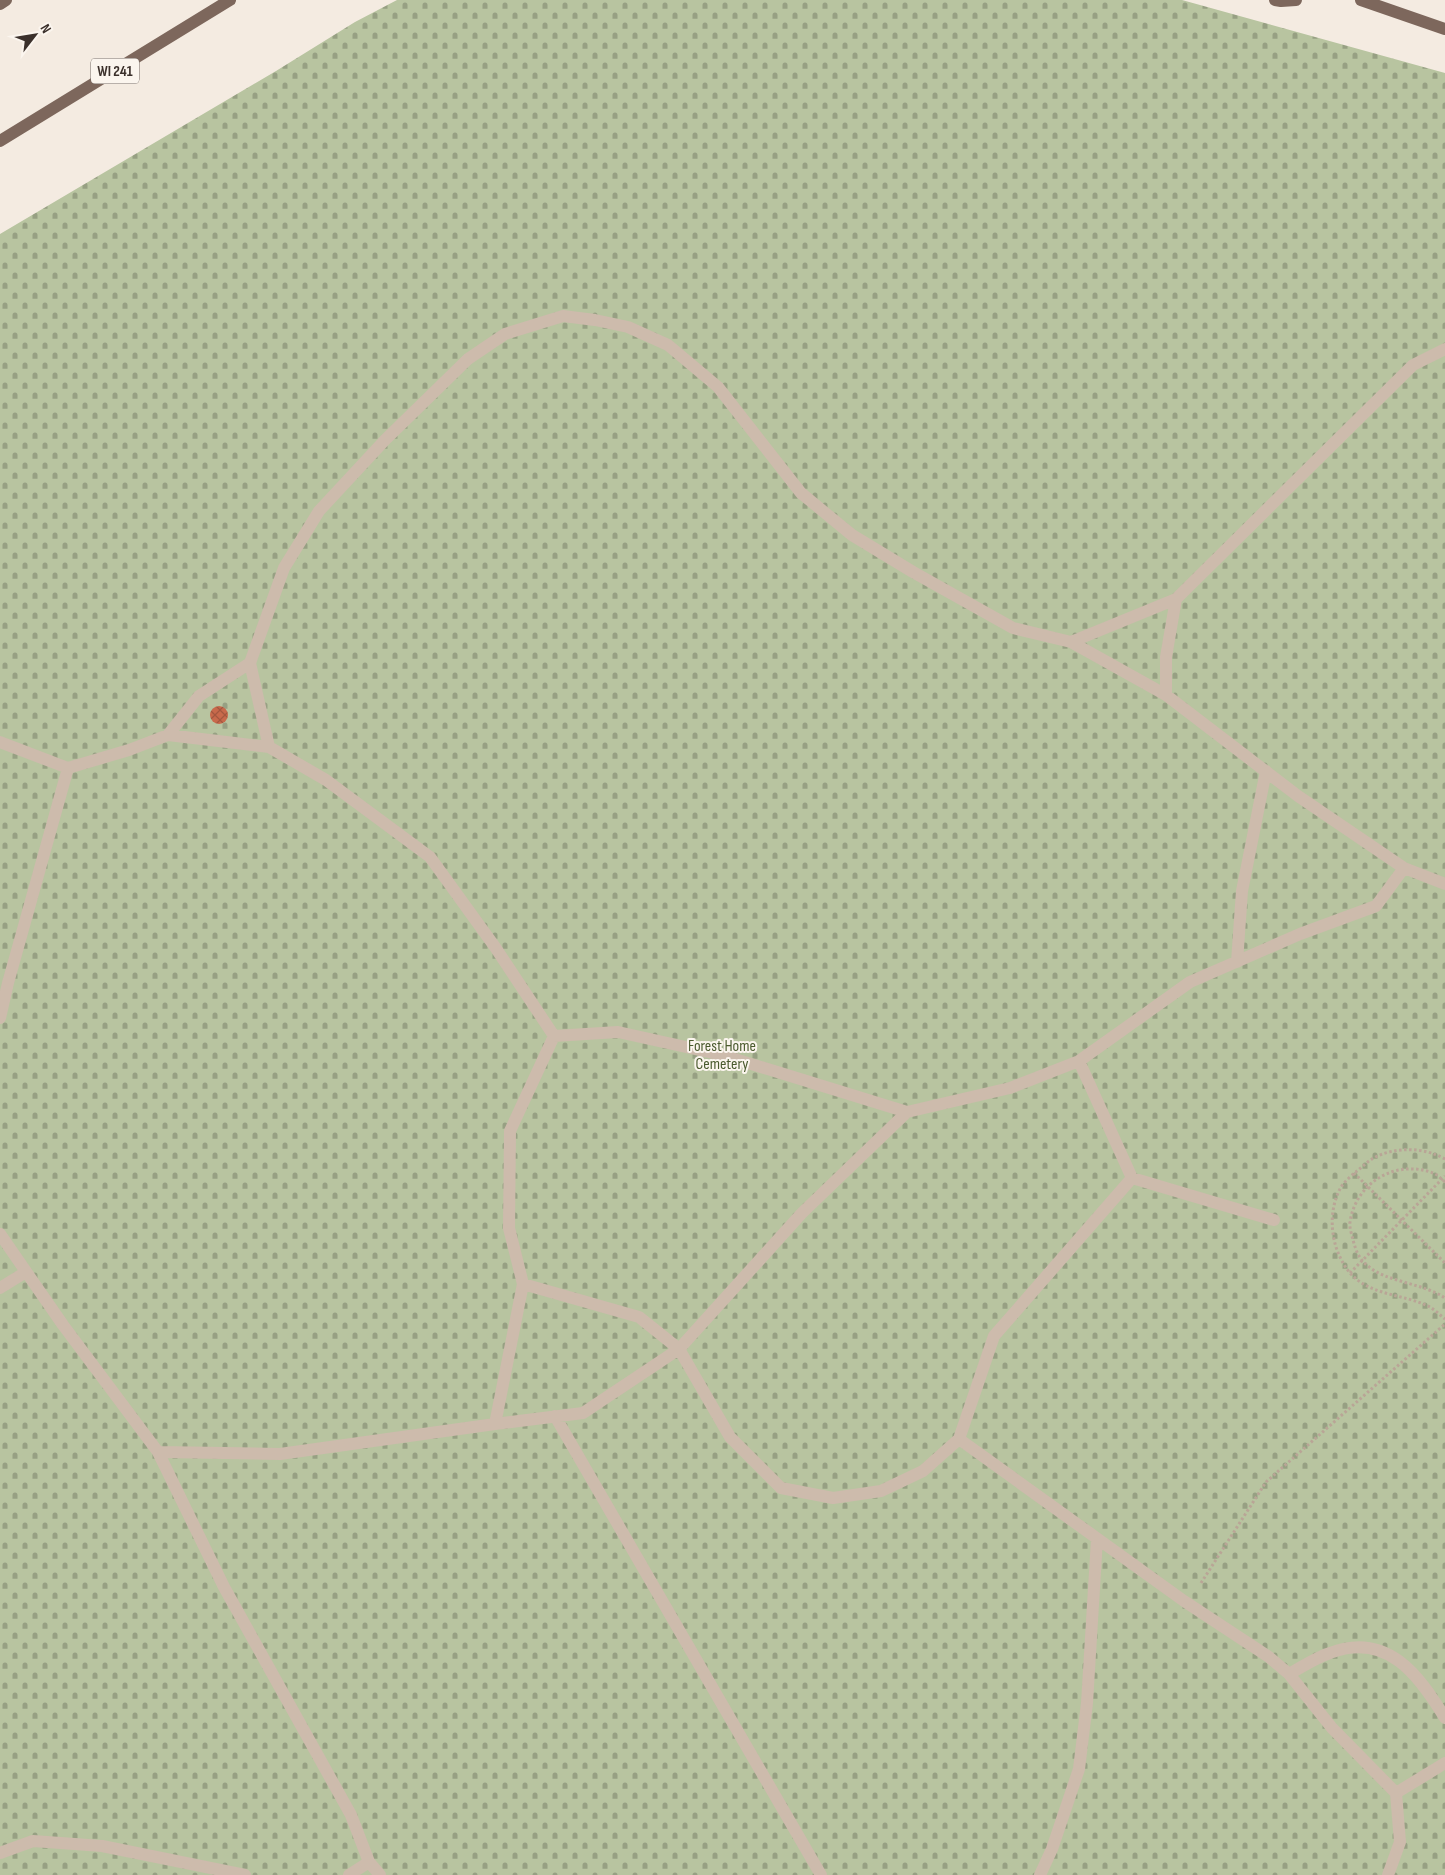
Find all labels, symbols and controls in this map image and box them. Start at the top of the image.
north arrow [10,10,60,60]
text: N [37,21,55,36]
road number: WI 241 [91,58,139,84]
park label: Forest Home Cemetery [688,1037,756,1074]

